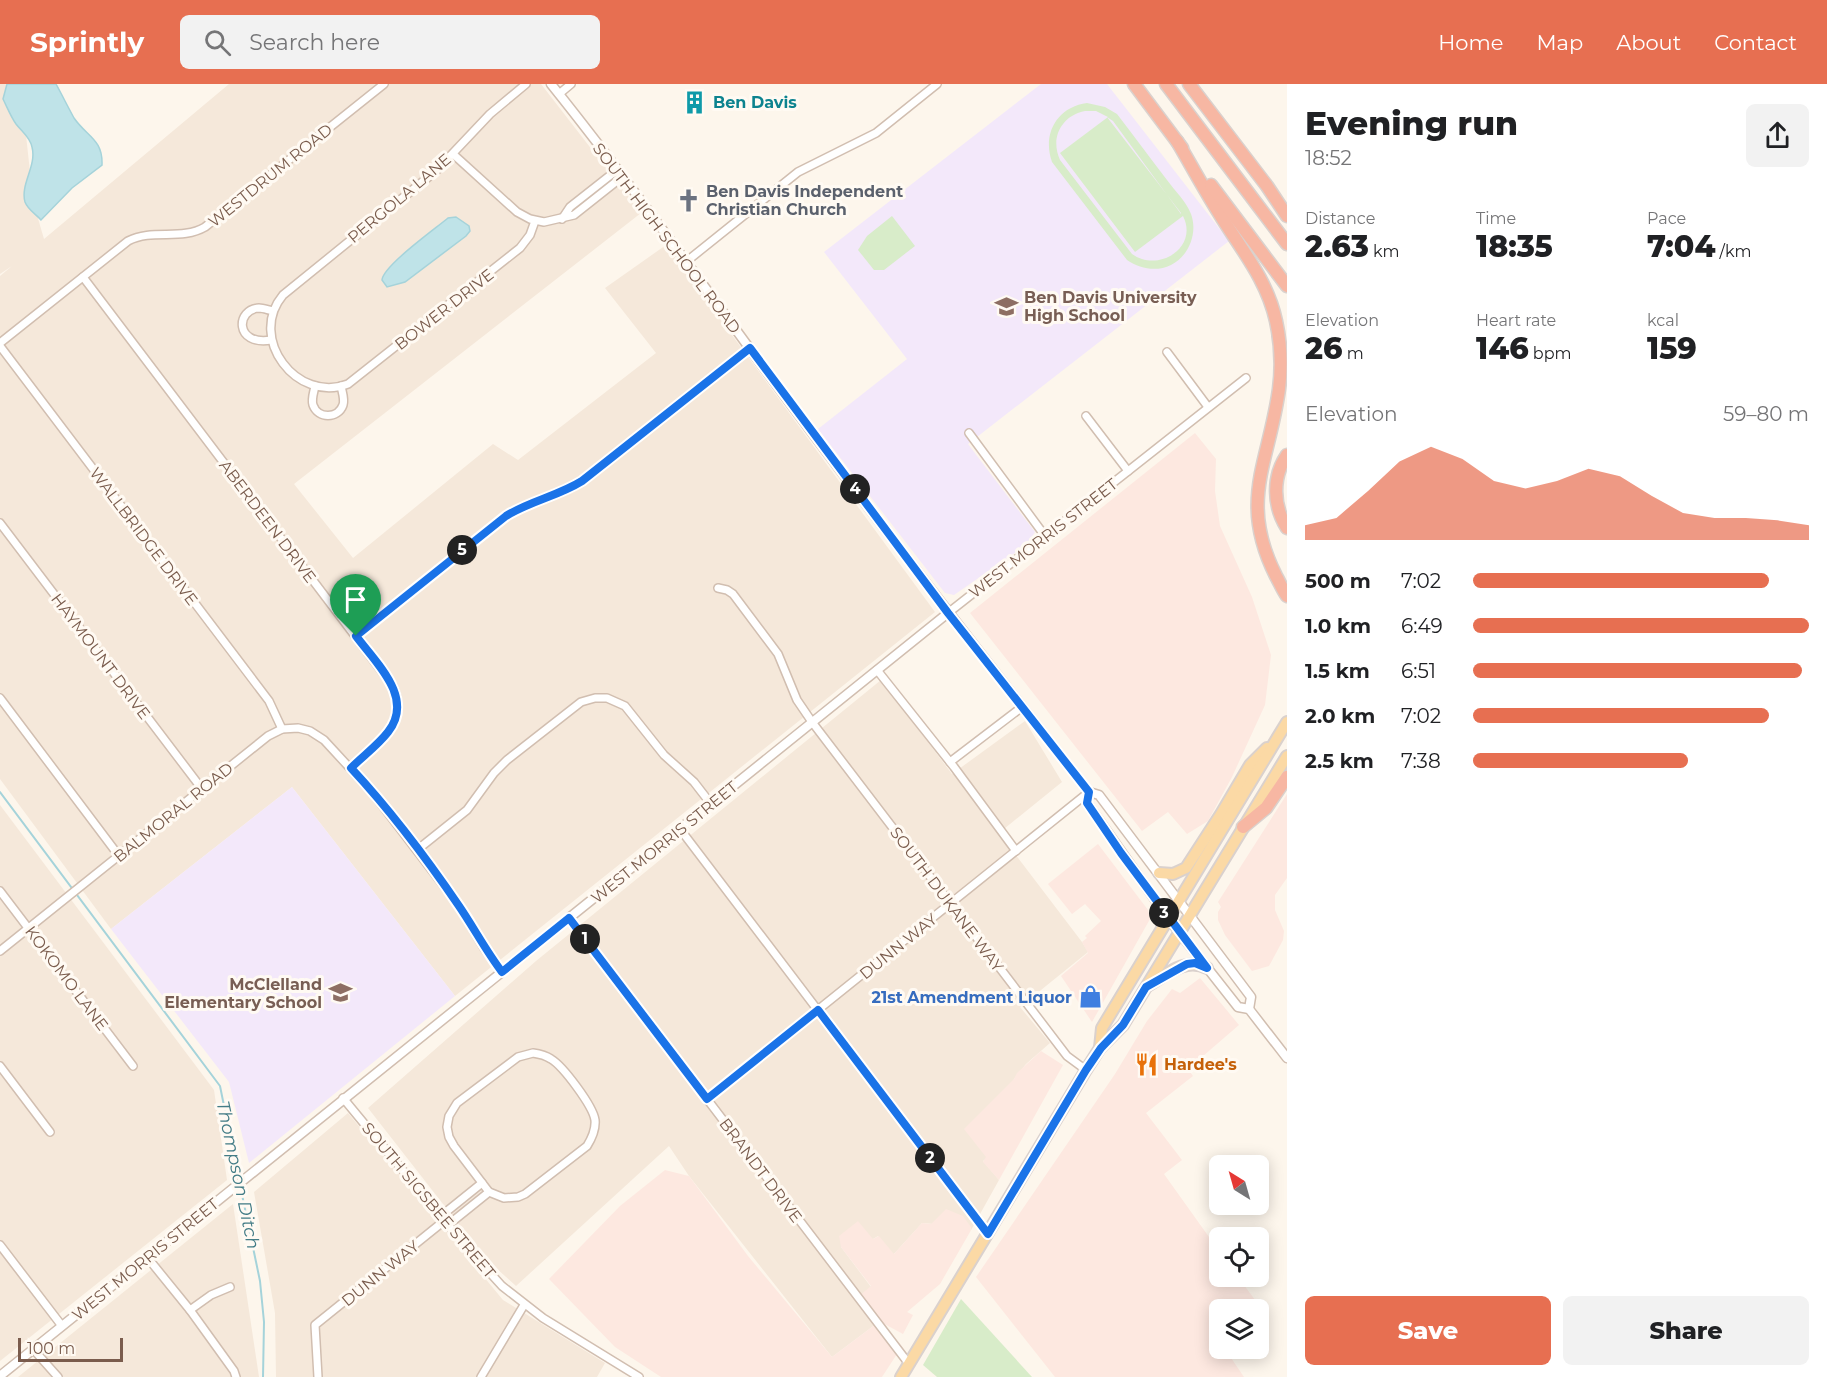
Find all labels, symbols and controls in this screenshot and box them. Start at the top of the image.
search box [180,15,600,69]
text: Sprintly [30,25,144,59]
icon: search [201,26,234,59]
text: Search here [249,29,380,56]
text: Home [1438,30,1503,55]
text: Map [1536,30,1583,55]
text: About [1616,30,1681,55]
text: Contact [1714,30,1797,55]
building icon: Ben Davis [682,89,708,115]
place label: Ben Davis [713,93,797,112]
text: Evening run [1305,103,1518,143]
button: share [1746,104,1809,167]
street label: WESTDRUM ROAD [205,120,336,231]
street label: SOUTH HIGH SCHOOL ROAD [589,139,745,337]
text: 18:52 [1305,146,1352,170]
street label: PERGOLA LANE [344,150,455,247]
place label: Ben Davis Independent Christian Church [706,182,903,219]
church icon: Ben Davis Independent Christian Church [675,187,701,213]
text: Distance [1305,209,1375,228]
text: Time [1476,209,1516,228]
text: Pace [1647,209,1686,228]
text: 2.63 [1305,228,1369,265]
text: 18:35 [1476,228,1553,265]
text: 7:04 [1647,228,1715,265]
text: km [1369,242,1400,261]
text: /km [1715,242,1751,261]
street label: BOWER DRIVE [391,265,498,354]
place label: Ben Davis University High School [1024,288,1197,325]
school or university icon: Ben Davis University High School [993,293,1019,319]
text: Elevation [1305,311,1379,330]
text: Heart rate [1476,311,1556,330]
text: kcal [1647,311,1679,330]
text: 26 [1305,330,1342,367]
text: 146 [1476,330,1529,367]
text: 159 [1647,330,1697,367]
text: m [1342,344,1364,363]
text: bpm [1529,344,1572,363]
text: Elevation [1305,402,1397,426]
text: 59–80 m [1723,402,1809,426]
street label: ABERDEEN DRIVE [215,456,320,586]
street label: WALLBRIDGE DRIVE [86,464,202,609]
pin: 4 [840,474,870,504]
street label: WEST MORRIS STREET [965,474,1122,602]
text: 4 [849,479,861,498]
pin: 5 [447,535,477,565]
text: 5 [457,540,467,559]
text: 500 m [1305,569,1371,593]
text: 7:02 [1401,569,1441,593]
pin [330,574,381,636]
icon: arrive [339,583,372,616]
street label: HAYMOUNT DRIVE [47,590,154,723]
text: 1.0 km [1305,614,1371,638]
text: 6:49 [1401,614,1443,638]
text: 1.5 km [1305,659,1370,683]
text: 6:51 [1401,659,1436,683]
text: 2.0 km [1305,704,1375,728]
text: 7:02 [1401,704,1441,728]
text: 2.5 km [1305,749,1374,773]
text: 7:38 [1401,749,1441,773]
street label: BALMORAL ROAD [110,759,237,866]
street label: WEST MORRIS STREET [587,777,742,907]
street label: SOUTH DUKANE WAY [886,823,1008,976]
pin: 3 [1149,898,1179,928]
text: 3 [1159,903,1169,922]
street label: DUNN WAY [856,909,942,983]
street label: KOKOMO LANE [21,922,112,1034]
pin: 1 [570,924,600,954]
text: 1 [582,929,588,948]
place label: McClelland Elementary School [164,975,322,1012]
school or university icon: McClelland Elementary School [327,980,353,1006]
shop icon: 21st Amendment Liquor [1077,984,1103,1010]
place label: 21st Amendment Liquor [872,988,1072,1007]
restaurant icon: Hardee's [1133,1051,1159,1077]
place label: Hardee's [1164,1055,1237,1074]
water label: Thompson Ditch [212,1099,264,1251]
street label: BRANDT DRIVE [715,1114,806,1226]
street label: SOUTH SIGSBEE STREET [358,1119,500,1283]
pin: 2 [915,1143,945,1173]
text: 2 [925,1148,935,1167]
north arrow [1209,1155,1269,1215]
map controls [1209,1155,1269,1359]
street label: WEST MORRIS STREET [68,1194,223,1324]
button: locate [1209,1227,1269,1287]
street label: DUNN WAY [338,1236,424,1310]
button: Save [1305,1296,1551,1365]
button: Share [1563,1296,1809,1365]
button: layers [1209,1299,1269,1359]
scale bar [18,1335,123,1362]
text: 100 m [27,1339,75,1358]

